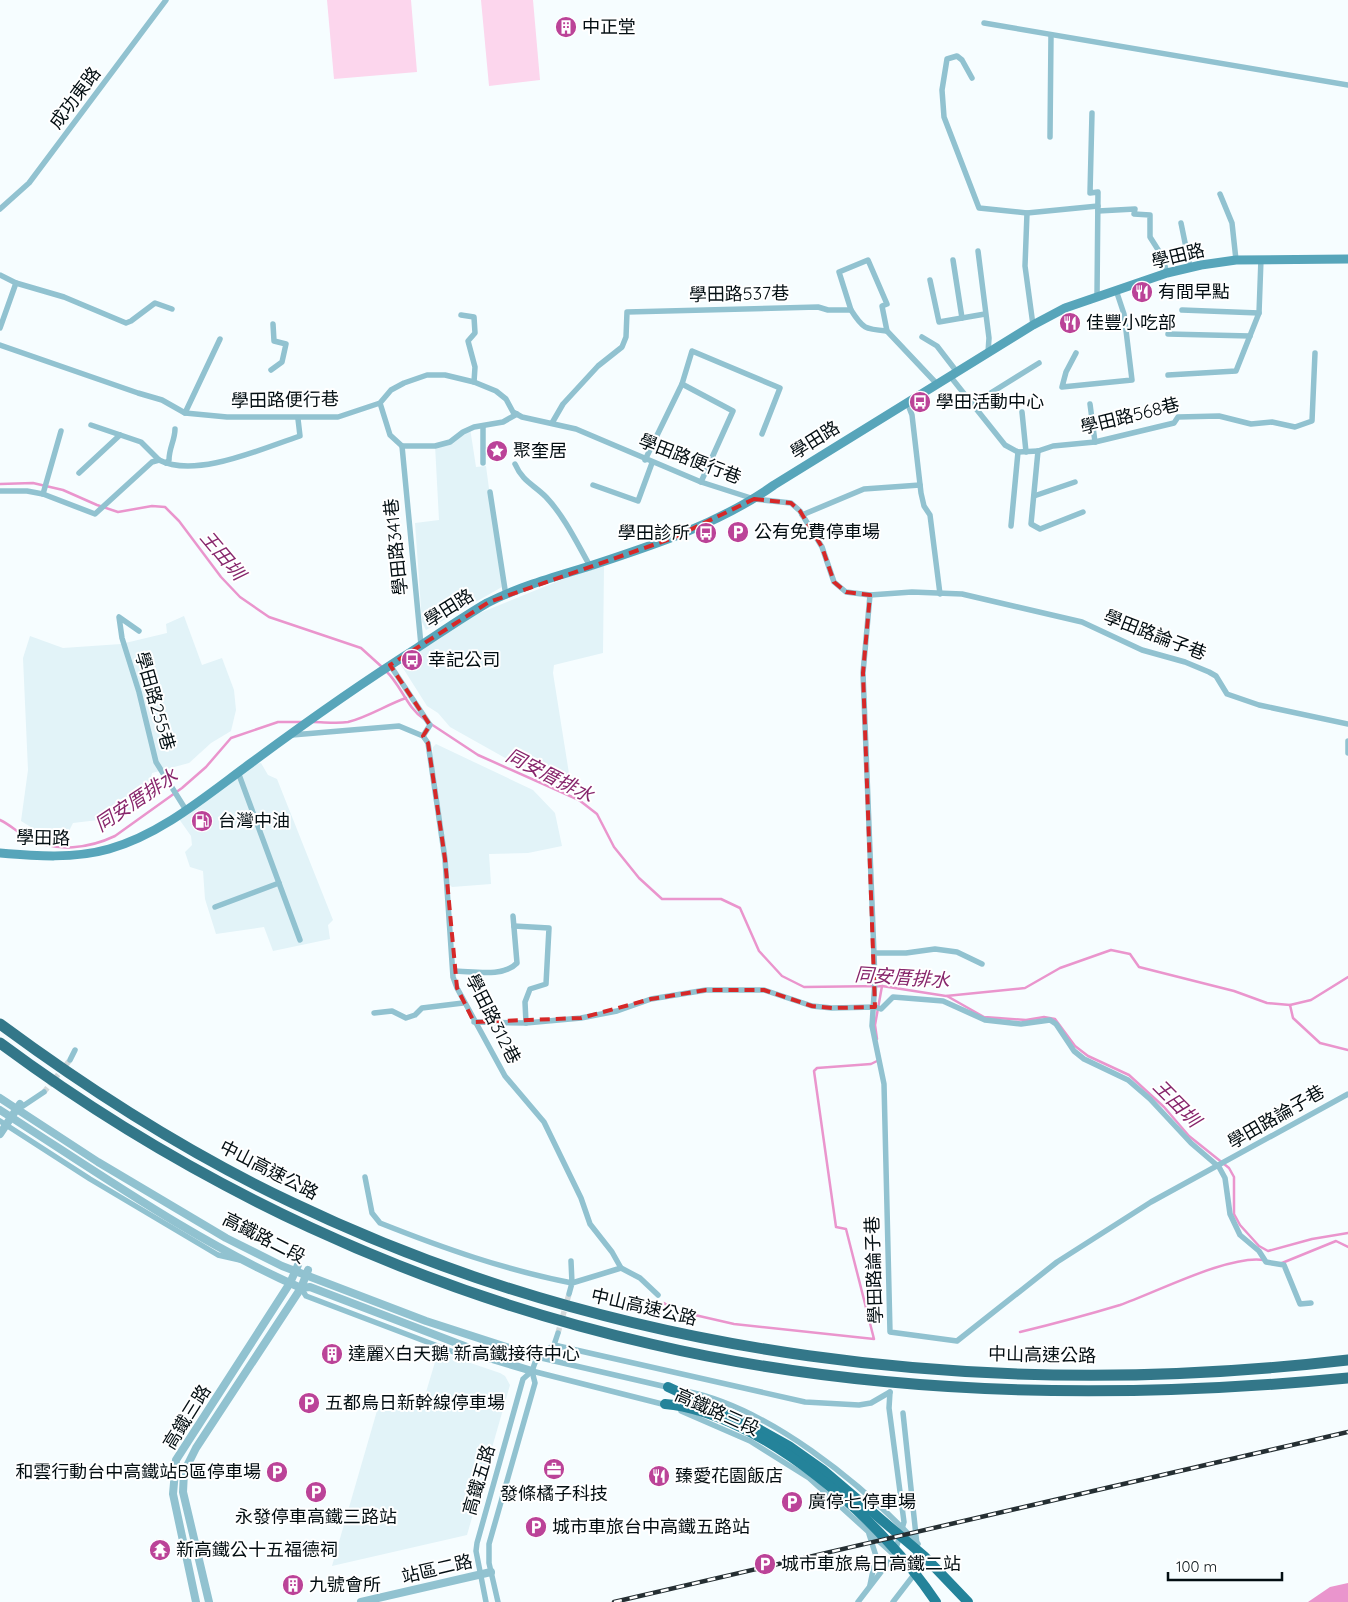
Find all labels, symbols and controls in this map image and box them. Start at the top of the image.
building icon: 中正堂 [554,15,578,39]
place label: 中正堂 [582,15,636,38]
street label: 成功東路 [44,62,105,133]
street label: 學田路 [1149,238,1207,273]
restaurant icon: 有間早點 [1130,280,1154,304]
place label: 有間早點 [1158,280,1230,303]
street label: 學田路537巷 [689,281,789,306]
restaurant icon: 佳豐小吃部 [1058,311,1082,335]
place label: 佳豐小吃部 [1086,311,1176,334]
street label: 學田路便行巷 [231,387,339,412]
bus stop icon: 學田活動中心 [908,390,932,414]
place label: 學田活動中心 [936,390,1044,413]
street label: 學田路568巷 [1078,392,1182,439]
street label: 學田路 [786,416,844,464]
street label: 學田路便行巷 [636,428,745,489]
place icon: 聚奎居 [485,439,509,463]
place label: 聚奎居 [513,439,567,462]
street label: 學田路341巷 [379,497,412,597]
parking icon: 公有免費停車場 [726,520,750,544]
place label: 公有免費停車場 [754,520,880,543]
place label: 學田診所 [618,521,690,544]
bus stop icon: 學田診所 [694,521,718,545]
water label: 王田圳 [195,525,252,587]
street label: 學田路 [420,584,478,632]
street label: 學田路論子巷 [1101,604,1210,665]
bus stop icon: 幸記公司 [400,648,424,672]
place label: 幸記公司 [428,648,500,671]
street label: 學田路255巷 [130,649,181,753]
water label: 同安厝排水 [502,743,599,808]
water label: 同安厝排水 [90,763,183,837]
fuel station icon: 台灣中油 [190,809,214,833]
place label: 台灣中油 [218,809,290,832]
street label: 學田路 [16,826,70,849]
water label: 同安厝排水 [854,962,951,992]
street label: 學田路312巷 [461,970,526,1068]
water label: 王田圳 [1148,1074,1208,1134]
street label: 學田路論子巷 [1223,1080,1328,1154]
street label: 中山高速公路 [216,1135,323,1204]
street label: 高鐵路二段 [219,1207,310,1268]
street label: 學田路論子巷 [860,1216,887,1324]
street label: 中山高速公路 [589,1283,699,1330]
building icon: 達麗X白天鵝 新高鐵接待中心 [320,1342,344,1366]
place label: 達麗X白天鵝 新高鐵接待中心 [348,1342,580,1365]
street label: 中山高速公路 [988,1342,1096,1367]
street label: 高鐵三路 [158,1380,215,1453]
street label: 高鐵路三段 [671,1383,763,1440]
parking icon: 五都烏日新幹線停車場 [297,1391,321,1415]
place label: 五都烏日新幹線停車場 [325,1391,505,1414]
street label: 高鐵五路 [458,1442,499,1518]
office icon: 發條橘子科技 [542,1457,566,1481]
place label: 和雲行動台中高鐵站B區停車場 [15,1460,261,1483]
parking icon: 和雲行動台中高鐵站B區停車場 [265,1460,289,1484]
restaurant icon: 臻愛花園飯店 [647,1464,671,1488]
place label: 臻愛花園飯店 [675,1464,783,1487]
parking icon: 永發停車高鐵三路站 [304,1480,328,1504]
place label: 發條橘子科技 [500,1482,608,1505]
parking icon: 廣停七停車場 [780,1490,804,1514]
place label: 廣停七停車場 [808,1490,916,1513]
place label: 永發停車高鐵三路站 [235,1505,397,1528]
parking icon: 城市車旅台中高鐵五路站 [524,1515,548,1539]
place label: 城市車旅台中高鐵五路站 [552,1515,750,1538]
temple icon: 新高鐵公十五福德祠 [148,1538,172,1562]
place label: 新高鐵公十五福德祠 [176,1538,338,1561]
street label: 站區二路 [399,1549,475,1588]
scale bar [1168,1550,1282,1582]
parking icon: 城市車旅烏日高鐵二站 [753,1552,777,1576]
place label: 城市車旅烏日高鐵二站 [781,1552,961,1575]
text: 100 m [1176,1557,1217,1576]
building icon: 九號會所 [281,1573,305,1597]
place label: 九號會所 [309,1573,381,1596]

